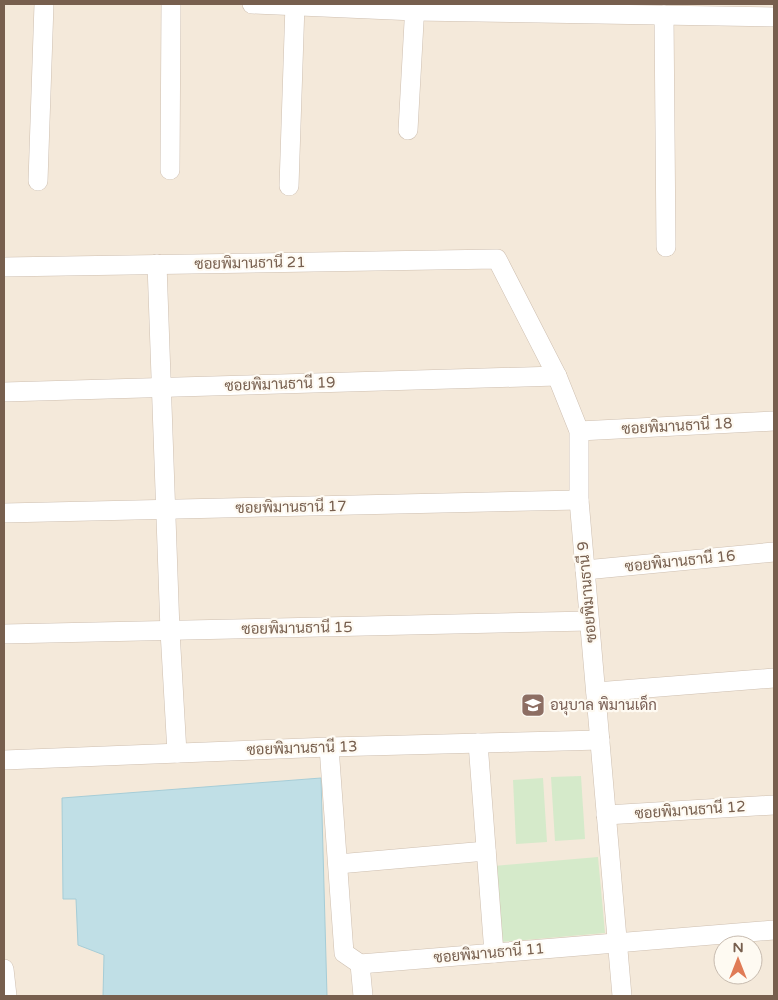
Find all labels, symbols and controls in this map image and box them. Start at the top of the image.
street label: ซอยพิมานธานี 21 [194,252,306,273]
street label: ซอยพิมานธานี 19 [224,372,336,395]
street label: ซอยพิมานธานี 18 [621,413,733,438]
street label: ซอยพิมานธานี 17 [235,496,347,517]
street label: ซอยพิมานธานี 9 [573,541,600,644]
street label: ซอยพิมานธานี 16 [624,545,736,576]
street label: ซอยพิมานธานี 15 [241,617,353,638]
school or university icon: อนุบาล พิมานเด็ก [520,692,546,718]
place label: อนุบาล พิมานเด็ก [550,694,657,716]
street label: ซอยพิมานธานี 13 [246,736,358,759]
street label: ซอยพิมานธานี 12 [634,796,746,823]
north arrow [713,935,763,985]
street label: ซอยพิมานธานี 11 [433,938,545,967]
text: N [732,939,744,956]

